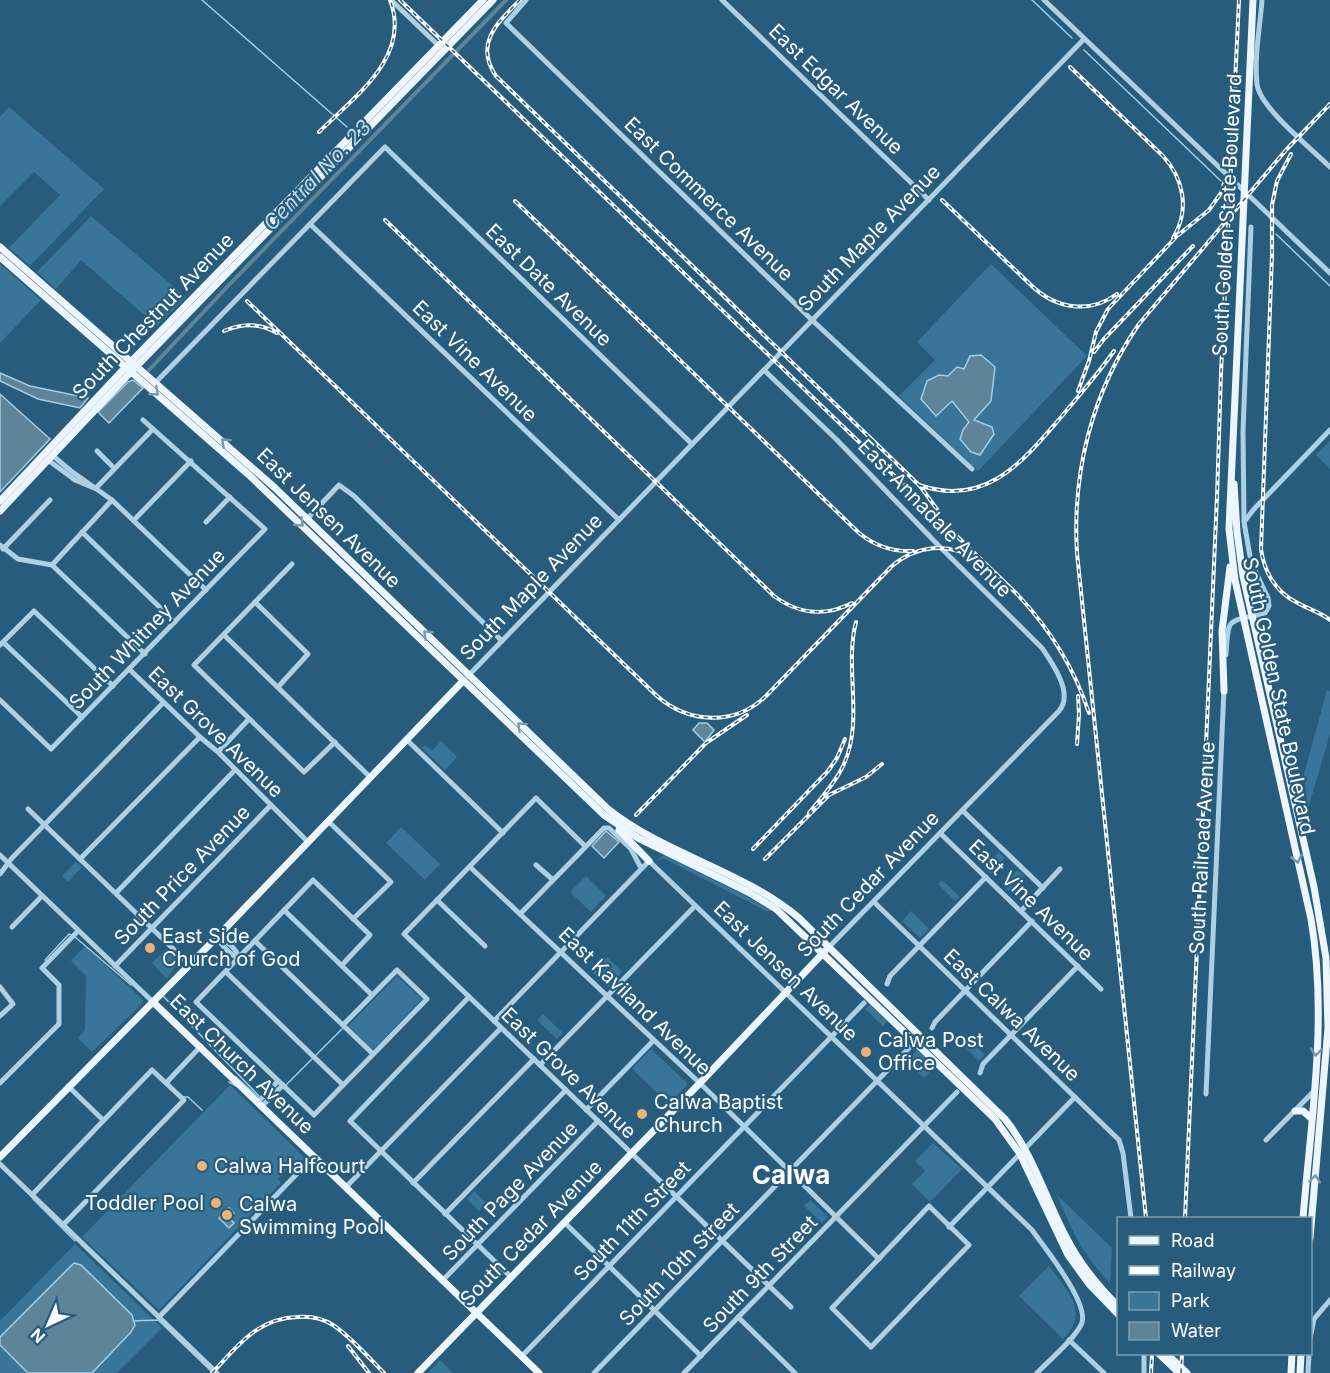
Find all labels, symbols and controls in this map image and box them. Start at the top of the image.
street label: East Edgar Avenue [764,19,908,159]
street label: South Golden State Boulevard [1208,73,1246,357]
street label: East Commerce Avenue [620,112,798,286]
water label: Central No. 23 [258,114,376,236]
street label: South Maple Avenue [793,160,945,316]
street label: East Date Avenue [481,219,617,351]
street label: South Chestnut Avenue [67,228,239,404]
street label: East Vine Avenue [408,295,542,427]
one-way arrow [148,385,159,396]
street label: East Annadale Avenue [853,434,1017,602]
one-way arrow [221,438,231,449]
street label: East Jensen Avenue [252,443,406,593]
street label: South Maple Avenue [455,509,607,665]
one-way arrow [293,516,303,527]
street label: South Whitney Avenue [64,544,230,714]
street label: South Golden State Boulevard [1238,555,1320,837]
one-way arrow [423,631,434,642]
street label: East Grove Avenue [144,662,288,802]
one-way arrow [518,722,529,733]
street label: South Railroad Avenue [1184,741,1220,955]
street label: South Price Avenue [109,800,255,950]
street label: South Cedar Avenue [792,806,944,962]
street label: East Vine Avenue [964,834,1098,966]
one-way arrow [1290,854,1303,864]
street label: East Jensen Avenue [709,896,863,1046]
street label: East Kaviland Avenue [554,922,716,1080]
place label: East Side Church of God [162,924,301,971]
marker: East Side Church of God [143,941,157,955]
street label: East Calwa Avenue [939,944,1085,1086]
street label: East Church Avenue [165,989,319,1139]
street label: East Grove Avenue [497,1003,641,1143]
place label: Calwa Post Office [878,1028,984,1075]
marker: Calwa Post Office [859,1045,873,1059]
one-way arrow [1310,1047,1323,1056]
place label: Calwa Baptist Church [654,1090,783,1137]
marker: Calwa Baptist Church [635,1107,649,1121]
street label: South Page Avenue [437,1116,583,1266]
place label: Calwa Halfcourt [214,1154,366,1178]
street label: South Cedar Avenue [455,1155,607,1311]
street label: South 11th Street [569,1156,696,1286]
marker: Calwa Halfcourt [195,1159,209,1173]
district label: Calwa [752,1159,830,1190]
one-way arrow [1308,1175,1321,1184]
place label: Toddler Pool [85,1191,204,1215]
place label: Calwa Swimming Pool [239,1192,384,1239]
marker: Toddler Pool [209,1196,223,1210]
street label: South 10th Street [614,1197,744,1331]
marker: Calwa Swimming Pool [220,1208,234,1222]
street label: South 9th Street [698,1210,822,1338]
legend [1117,1217,1312,1355]
text: Road [1171,1230,1214,1251]
text: Railway [1171,1260,1236,1281]
text: Park [1171,1290,1210,1311]
north arrow [18,1295,78,1355]
text: Water [1171,1320,1221,1341]
text: N [26,1324,49,1347]

